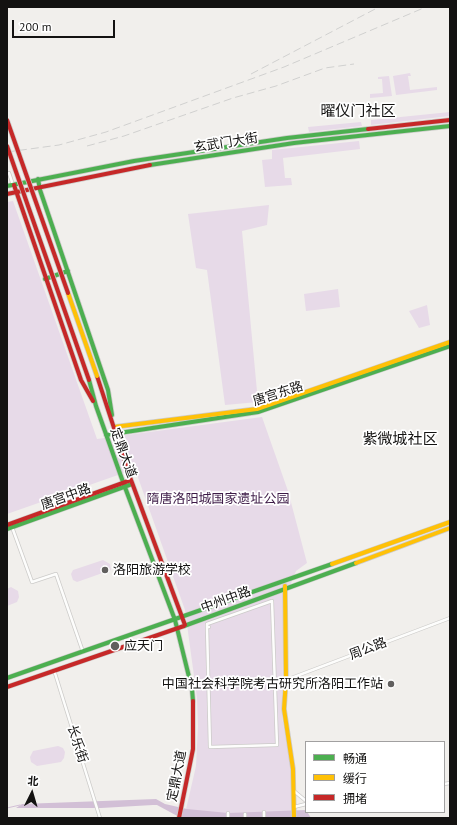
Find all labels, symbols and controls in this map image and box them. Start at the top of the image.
scale bar [14,12,117,38]
text: 200 m [19,19,52,34]
district label: 曜仪门社区 [321,103,395,121]
street label: 玄武门大街 [193,130,259,156]
street label: 唐宫东路 [251,379,305,409]
street label: 定鼎大道 [107,426,139,480]
district label: 紫微城社区 [363,431,437,449]
street label: 唐宫中路 [39,481,93,513]
park label: 隋唐洛阳城国家遗址公园 [147,491,289,507]
place label: 洛阳旅游学校 [113,562,191,578]
marker: 洛阳旅游学校 [100,565,110,575]
street label: 中州中路 [199,584,253,616]
street label: 周公路 [347,635,389,663]
place label: 应天门 [124,638,163,654]
marker: 应天门 [109,640,121,652]
place label: 中国社会科学院考古研究所洛阳工作站 [162,676,383,692]
marker: 中国社会科学院考古研究所洛阳工作站 [386,679,396,689]
street label: 长乐街 [64,723,90,765]
legend [305,741,445,813]
street label: 定鼎大道 [164,749,190,803]
text: 畅通 [343,751,367,766]
text: 缓行 [343,771,367,786]
north arrow [12,773,52,813]
text: 北 [27,774,39,788]
text: 拥堵 [343,791,367,806]

